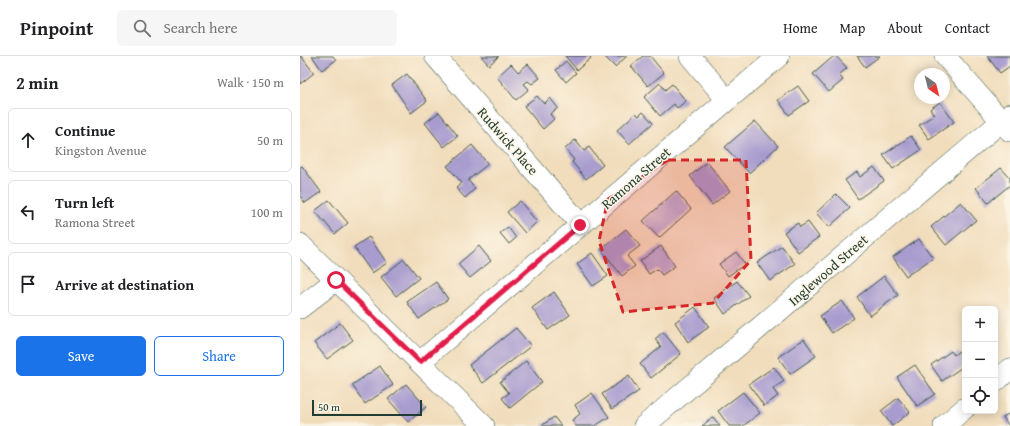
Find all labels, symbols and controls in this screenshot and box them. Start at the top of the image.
search box [117,10,397,46]
text: Pinpoint [20,14,93,42]
icon: search [131,17,153,39]
text: Search here [163,17,237,38]
text: Home [783,18,818,38]
text: Map [840,18,865,38]
text: About [887,18,923,38]
text: Contact [945,18,990,38]
north arrow [914,68,950,104]
text: 2 min [16,70,58,95]
text: Walk · 150 m [217,73,284,92]
street label: Rudwick Place [473,103,543,180]
text: Continue [55,120,116,141]
icon: ahead [17,129,39,151]
text: 50 m [257,131,283,150]
text: Kingston Avenue [55,141,147,160]
street label: Ramona Street [597,142,675,214]
text: Turn left [55,192,114,213]
icon: left [17,201,39,223]
text: 100 m [251,203,283,222]
text: Ramona Street [55,213,135,232]
route end [571,216,589,234]
street label: Inglewood Street [784,230,872,310]
route start [327,271,345,289]
icon: arrive [17,273,39,295]
text: Arrive at destination [55,274,194,295]
map controls [962,306,998,414]
button: + [962,306,998,342]
button: Save [16,336,146,376]
button: Share [154,336,284,376]
button: − [962,342,998,378]
button: locate [962,378,998,414]
scale bar [312,398,422,417]
text: 50 m [318,399,340,415]

